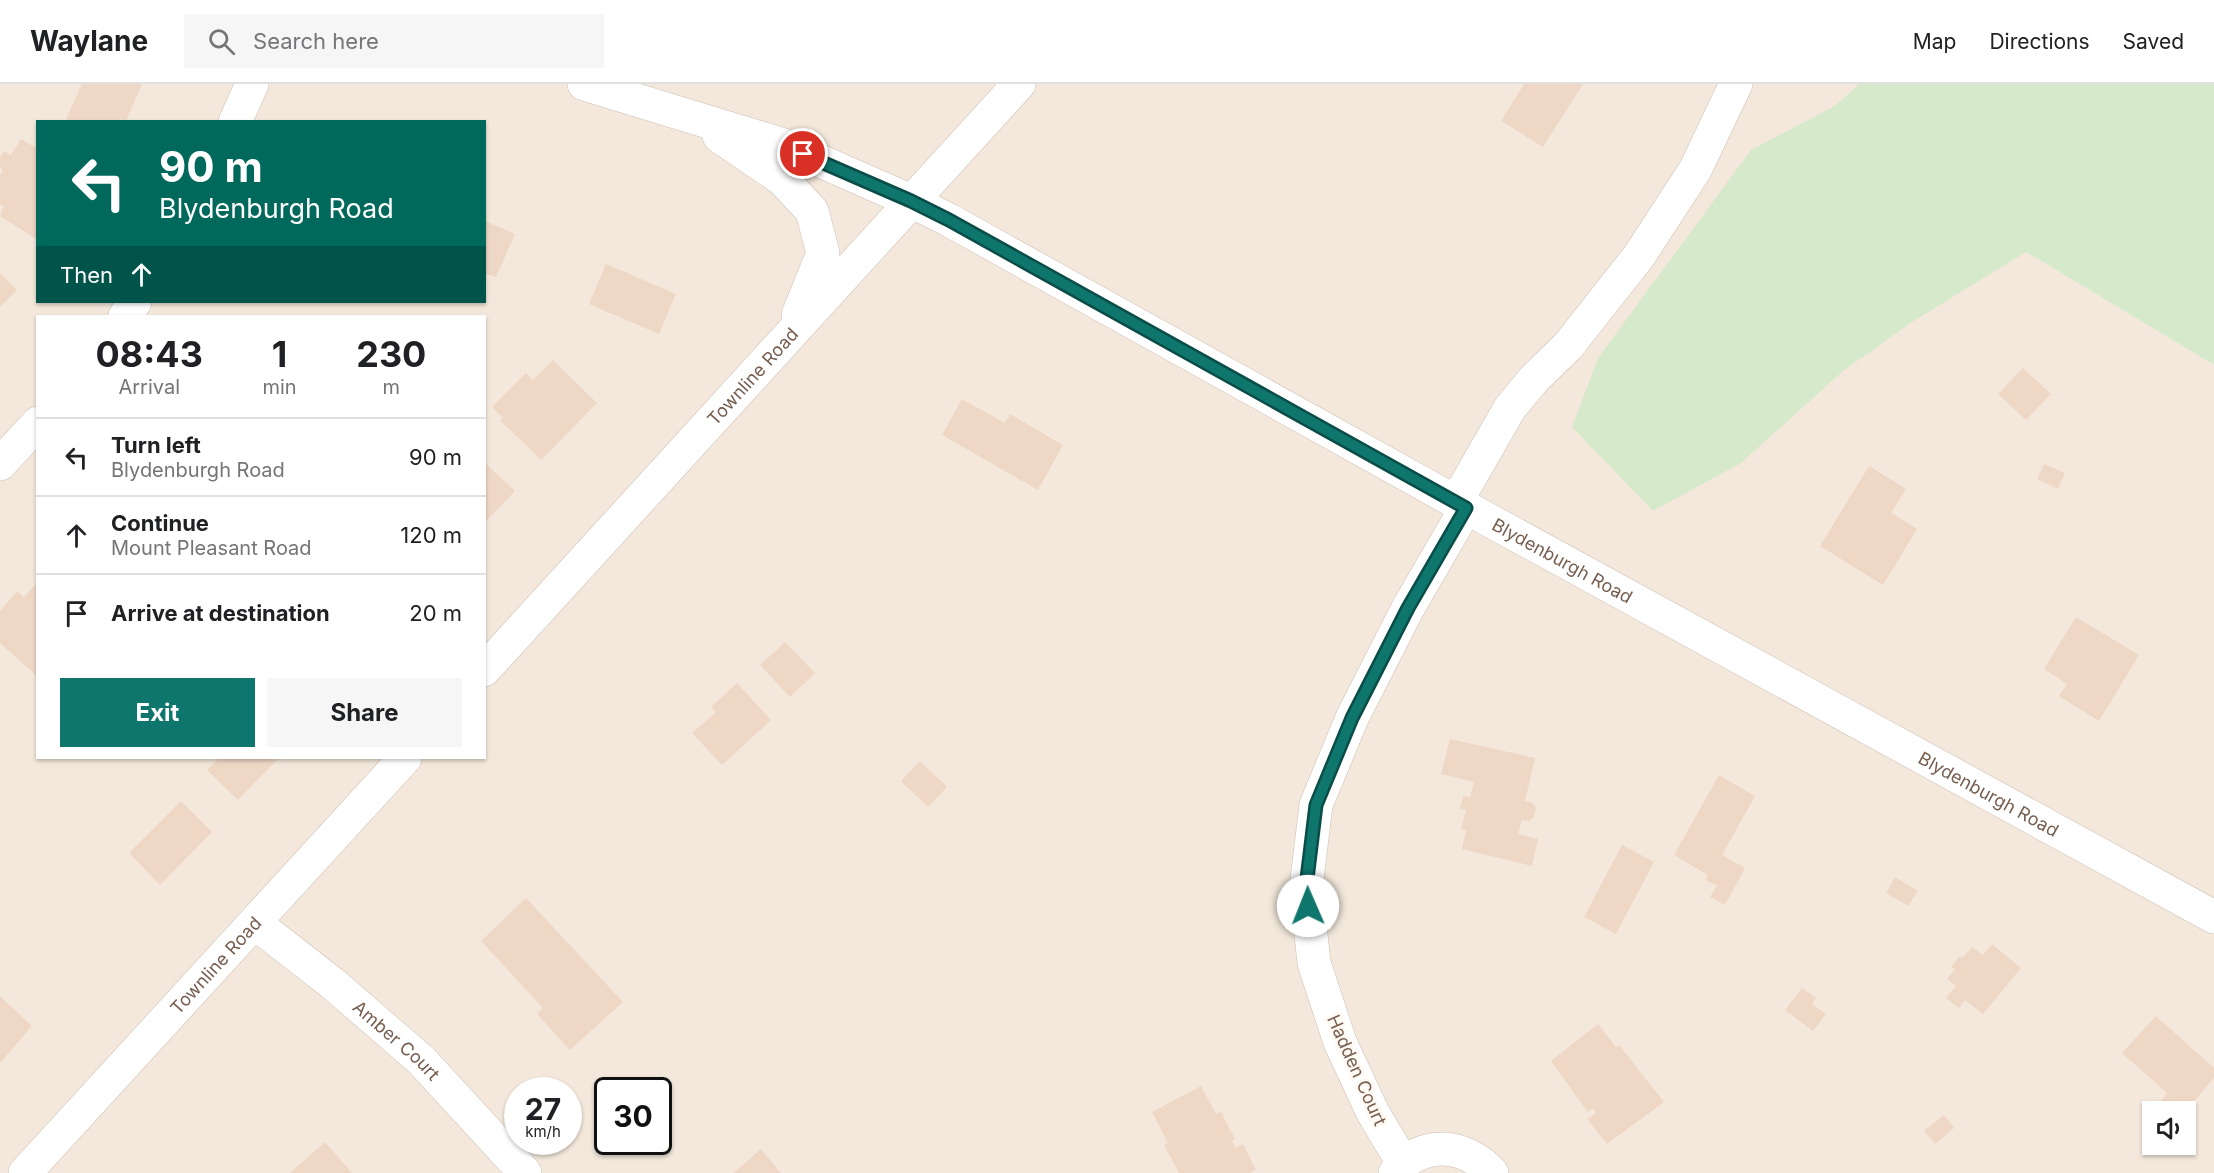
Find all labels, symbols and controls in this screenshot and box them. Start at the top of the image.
search box [184,14,604,68]
text: Waylane [30,24,148,58]
icon: search [205,25,238,58]
text: Search here [253,28,379,54]
text: Map [1913,29,1956,54]
text: Directions [1989,29,2090,54]
text: Saved [2123,29,2184,54]
pin [777,128,828,179]
icon: arrive [786,137,819,170]
text: 90 m [159,141,263,192]
icon: left [60,144,138,222]
text: Blydenburgh Road [159,192,394,225]
icon: ahead [125,258,158,291]
text: Then [60,262,113,288]
street label: Townline Road [703,323,802,429]
text: 08:43 [96,332,203,376]
text: 1 [272,332,287,376]
text: 230 [356,332,426,376]
text: Arrival [118,375,180,399]
text: min [262,375,297,399]
text: m [383,375,400,399]
text: Turn left [111,432,201,458]
icon: left [60,441,93,474]
text: 90 m [409,444,462,470]
text: Blydenburgh Road [111,458,285,482]
text: Continue [111,510,209,536]
street label: Blydenburgh Road [1489,514,1636,607]
icon: ahead [60,519,93,552]
text: 120 m [400,522,462,548]
text: Mount Pleasant Road [111,536,312,560]
icon: arrive [60,597,93,630]
text: Arrive at destination [111,600,330,626]
text: 20 m [409,600,462,626]
button: Exit [60,678,255,747]
button: Share [267,678,462,747]
street label: Blydenburgh Road [1915,747,2063,841]
position arrow [1276,874,1340,938]
street label: Townline Road [166,912,265,1018]
street label: Amber Court [349,996,445,1084]
street label: Hadden Court [1323,1011,1391,1129]
speed limit sign: 30 [594,1077,672,1155]
text: 27 [525,1091,561,1127]
map controls [2142,1101,2196,1155]
button: sound [2142,1101,2196,1155]
text: km/h [525,1122,561,1141]

